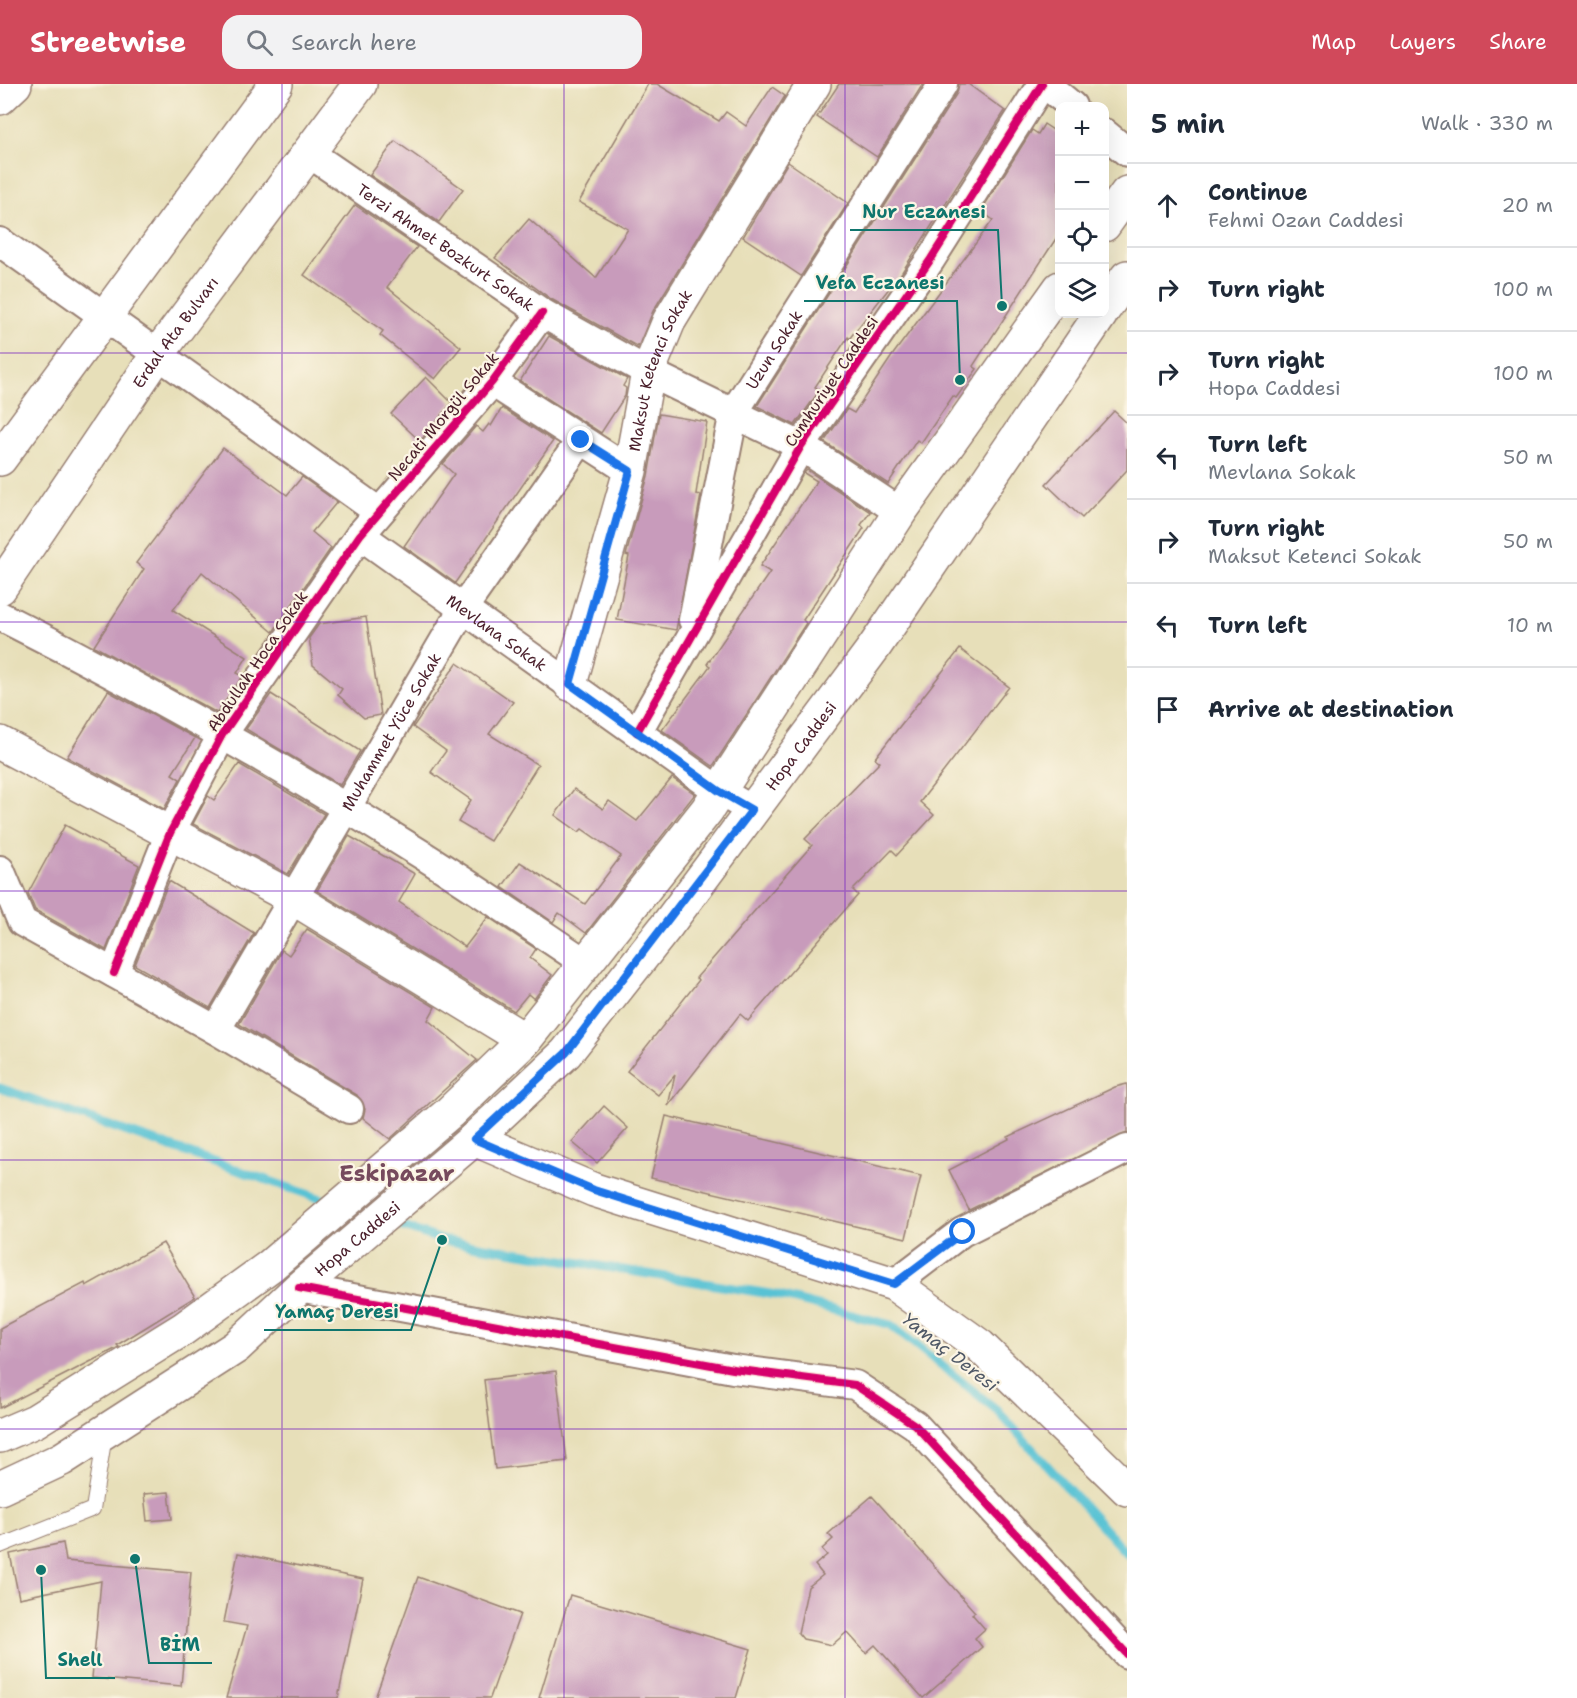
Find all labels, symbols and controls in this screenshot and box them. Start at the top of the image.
search box [222,15,642,69]
text: Streetwise [30,23,186,61]
icon: search [243,26,276,59]
text: Search here [291,28,417,57]
text: Map [1311,28,1356,56]
text: Layers [1389,28,1456,56]
text: Share [1489,28,1547,56]
map controls [1055,102,1109,318]
button: + [1055,102,1109,156]
text: 5 min [1151,106,1225,141]
text: Walk · 330 m [1421,110,1553,136]
button: − [1055,156,1109,210]
text: Continue [1208,178,1308,207]
street label: Terzi Ahmet Bozkurt Sokak [353,179,538,316]
icon: ahead [1151,189,1184,222]
text: 20 m [1502,192,1553,218]
callout: Nur Eczanesi [850,194,998,230]
text: Nur Eczanesi [862,200,986,224]
text: Fehmi Ozan Caddesi [1208,207,1404,233]
button: locate [1055,210,1109,264]
button: layers [1055,264,1109,318]
callout: Vefa Eczanesi [804,265,957,301]
text: Vefa Eczanesi [815,271,945,295]
street label: Erdal Ata Bulvarı [128,273,223,392]
icon: right [1151,273,1184,306]
text: Turn right [1208,275,1325,304]
text: 100 m [1493,276,1553,302]
street label: Maksut Ketenci Sokak [624,286,697,453]
street label: Uzun Sokak [741,306,807,393]
street label: Cumhuriyet Caddesi [780,312,883,451]
text: Turn right [1208,346,1325,375]
street label: Necati Morgül Sokak [383,347,504,485]
icon: right [1151,357,1184,390]
text: 100 m [1493,360,1553,386]
text: Hopa Caddesi [1208,375,1341,401]
route end [567,426,593,452]
text: Turn left [1208,430,1307,459]
icon: left [1151,441,1184,474]
text: 50 m [1503,444,1553,470]
text: Mevlana Sokak [1208,459,1356,485]
text: Turn right [1208,514,1325,543]
icon: right [1151,525,1184,558]
text: 50 m [1503,528,1553,554]
text: Maksut Ketenci Sokak [1208,543,1422,569]
street label: Abdullah Hoca Sokak [202,587,312,736]
street label: Mevlana Sokak [442,590,551,676]
icon: left [1151,609,1184,642]
text: Turn left [1208,611,1307,640]
text: 10 m [1507,612,1553,638]
street label: Muhammet Yüce Sokak [337,649,446,815]
icon: arrive [1151,693,1184,726]
text: Arrive at destination [1208,695,1454,724]
street label: Hopa Caddesi [761,697,841,795]
district label: Eskipazar [339,1159,455,1188]
street label: Hopa Caddesi [310,1196,405,1281]
route start [949,1218,975,1244]
callout: Yamaç Deresi [264,1294,411,1330]
text: Yamaç Deresi [275,1300,399,1324]
water label: Yamaç Deresi [897,1307,1004,1398]
callout: BİM [149,1627,212,1663]
text: BİM [160,1633,200,1657]
callout: Shell [46,1642,115,1678]
text: Shell [57,1648,103,1672]

